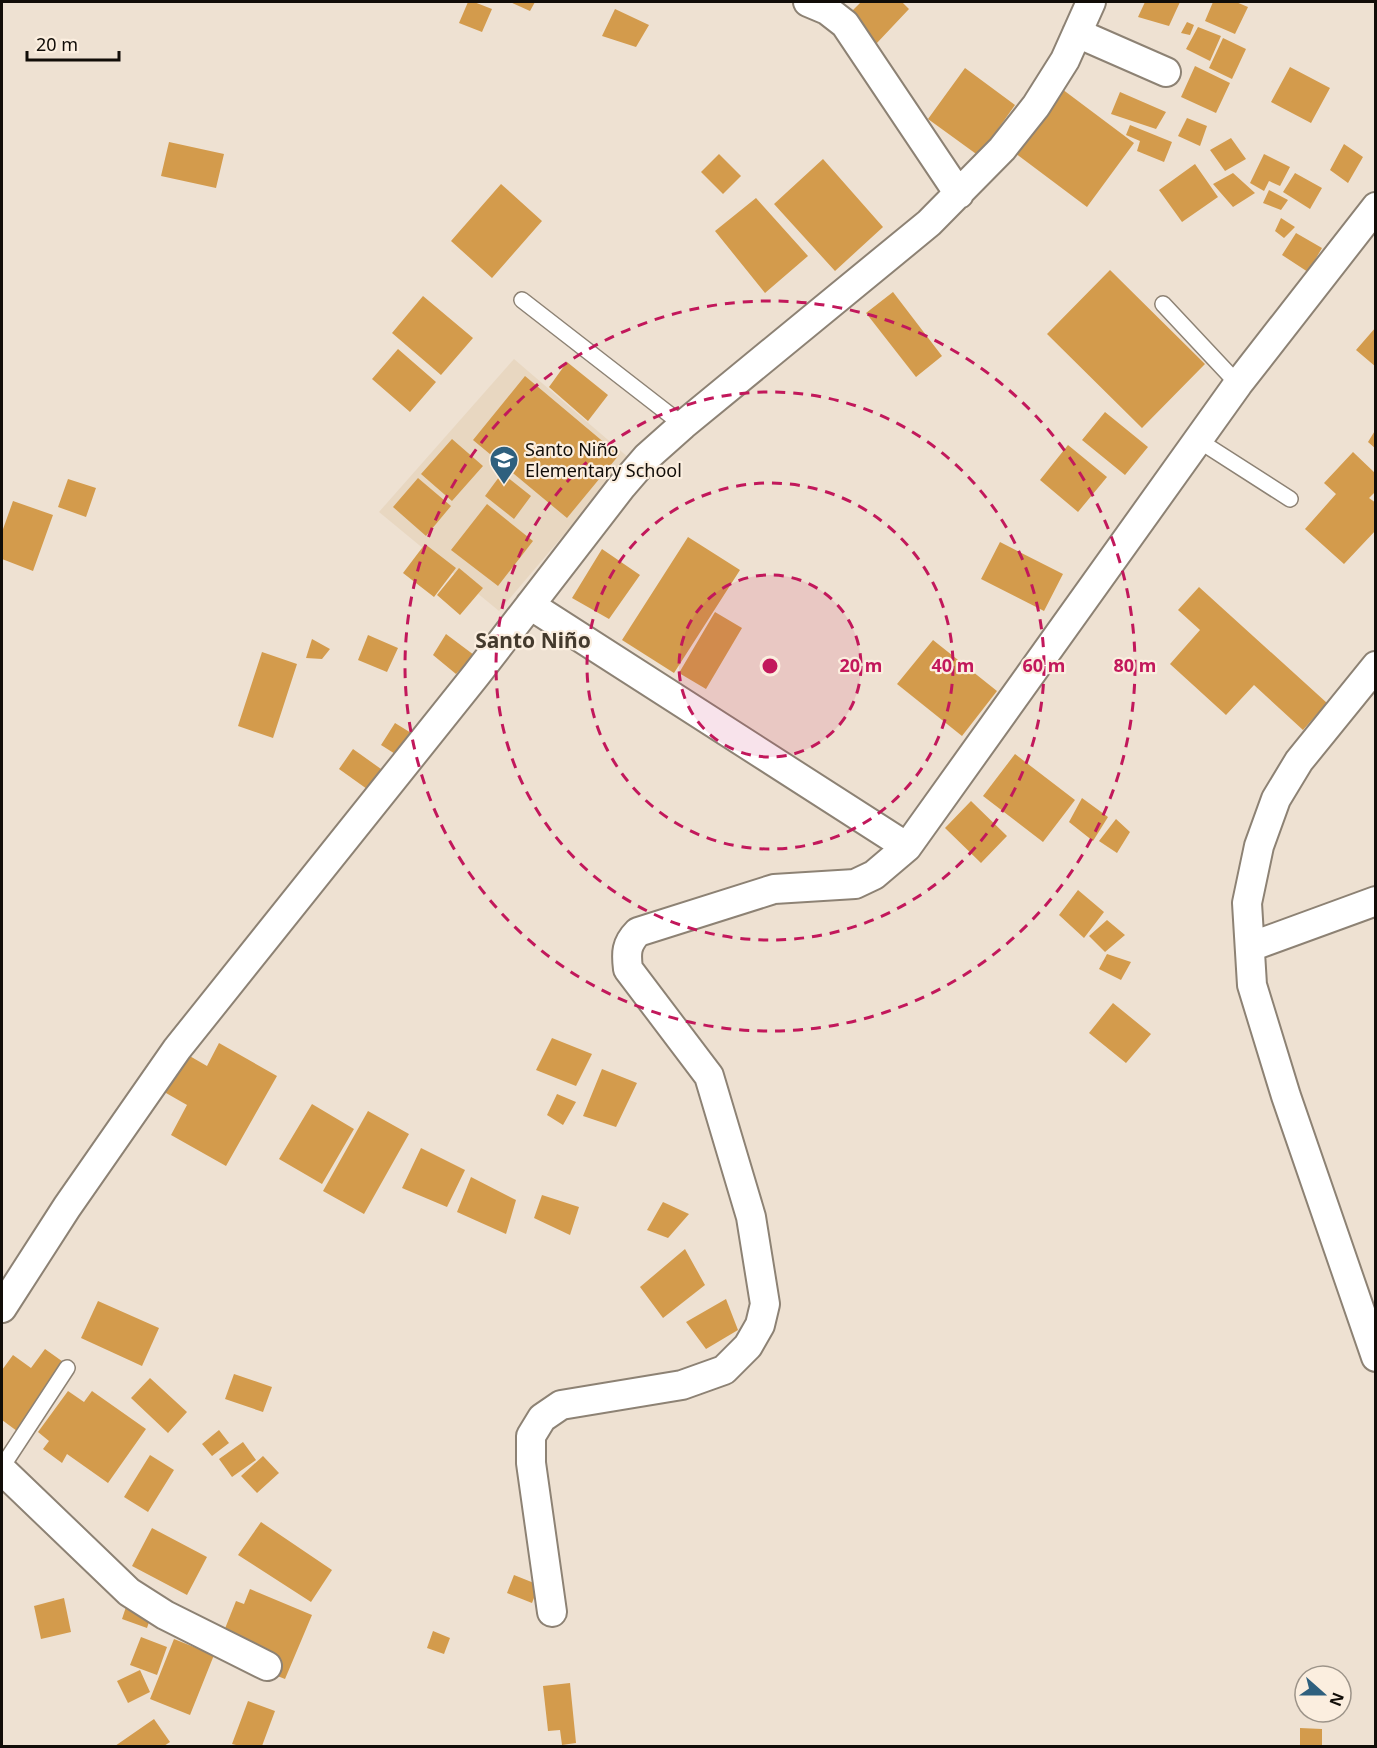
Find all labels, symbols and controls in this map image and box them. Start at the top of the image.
scale bar [27,24,118,62]
text: 20 m [36,32,78,56]
place label: Santo Niño Elementary School [525,437,682,482]
school or university icon: Santo Niño Elementary School [488,444,520,486]
district label: Santo Niño [475,626,591,654]
text: 20 m [840,653,882,677]
text: 40 m [932,653,974,677]
text: 60 m [1023,653,1065,677]
text: 80 m [1114,653,1156,677]
centre of rings [760,656,780,676]
north arrow [1293,1664,1353,1724]
text: N [1324,1689,1350,1709]

